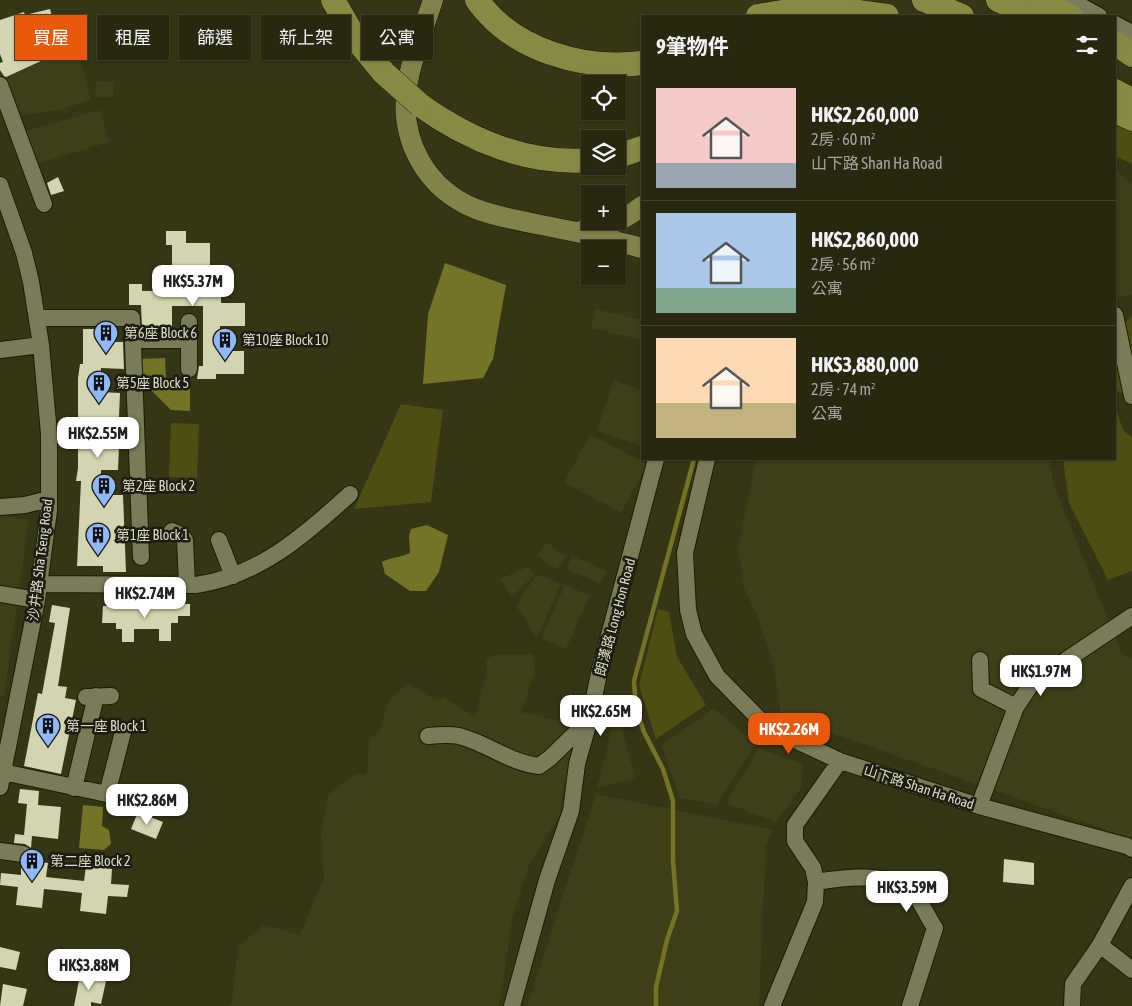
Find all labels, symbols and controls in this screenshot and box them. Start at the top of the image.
chip: 買屋 [15,15,87,60]
chip: 租屋 [97,15,169,60]
chip: 篩選 [179,15,251,60]
chip: 新上架 [261,15,351,60]
chip: 公寓 [361,15,433,60]
icon: filters [1073,31,1101,59]
text: 9筆物件 [656,34,729,58]
map controls [581,75,626,285]
button: locate [581,75,626,120]
text: HK$2,260,000 [811,102,919,126]
icon: home [696,108,756,168]
button: layers [581,130,626,175]
text: 2房 · 60 m² [811,130,876,148]
text: 山下路 Shan Ha Road [811,154,943,172]
button: + [581,185,626,230]
text: HK$2,860,000 [811,227,919,251]
icon: home [696,233,756,293]
button: − [581,240,626,285]
text: 2房 · 56 m² [811,255,876,273]
pin: HK$5.37M [141,264,245,307]
text: HK$5.37M [163,272,223,290]
text: 公寓 [811,279,843,297]
building icon: 第6座 Block 6 [93,320,119,354]
place label: 第6座 Block 6 [124,325,198,341]
building icon: 第10座 Block 10 [212,327,238,361]
place label: 第10座 Block 10 [242,332,329,348]
text: HK$3,880,000 [811,352,919,376]
icon: home [696,358,756,418]
building icon: 第5座 Block 5 [86,370,112,404]
place label: 第5座 Block 5 [116,375,189,391]
text: 2房 · 74 m² [811,380,876,398]
text: 公寓 [811,404,843,422]
pin: HK$2.55M [46,416,150,459]
text: HK$2.55M [68,424,128,442]
building icon: 第2座 Block 2 [91,473,117,507]
place label: 第2座 Block 2 [122,478,195,494]
street label: 沙井路 Sha Tseng Road [25,498,55,622]
building icon: 第1座 Block 1 [85,522,111,556]
place label: 第1座 Block 1 [116,527,189,543]
street label: 朗漢路 Long Hon Road [592,557,638,677]
pin: HK$2.74M [93,576,197,619]
text: HK$2.74M [115,584,175,602]
pin: HK$1.97M [989,654,1093,697]
text: HK$1.97M [1011,662,1071,680]
pin: HK$2.65M [549,694,653,737]
text: HK$2.65M [571,702,631,720]
pin: HK$2.26M [737,712,841,755]
building icon: 第一座 Block 1 [35,713,61,747]
place label: 第一座 Block 1 [66,718,147,734]
text: HK$2.26M [759,720,819,738]
street label: 山下路 Shan Ha Road [862,762,976,812]
pin: HK$2.86M [95,784,199,826]
text: HK$2.86M [117,791,177,809]
building icon: 第二座 Block 2 [19,848,45,882]
place label: 第二座 Block 2 [50,853,131,869]
pin: HK$3.59M [855,870,959,913]
text: HK$3.59M [877,878,937,896]
pin: HK$3.88M [37,948,141,991]
text: HK$3.88M [59,956,119,974]

